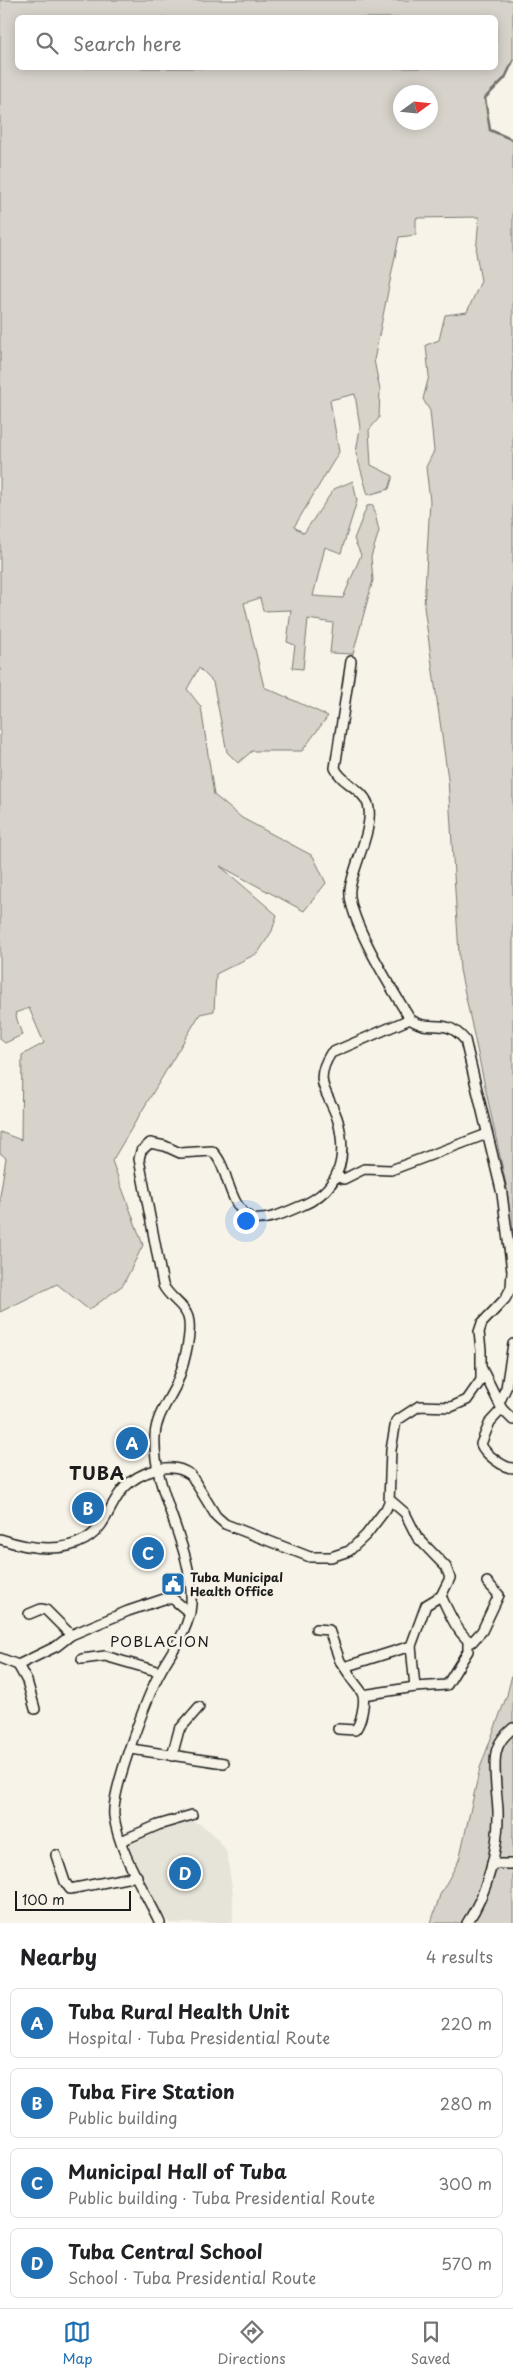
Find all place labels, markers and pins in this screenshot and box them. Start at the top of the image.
pin: A [116,1424,148,1462]
pin: B [72,1489,104,1527]
pin: C [132,1534,164,1572]
place label: Tuba Municipal Health Office [190,1568,283,1600]
public building icon: Tuba Municipal Health Office [160,1571,186,1597]
pin: D [169,1854,201,1892]

